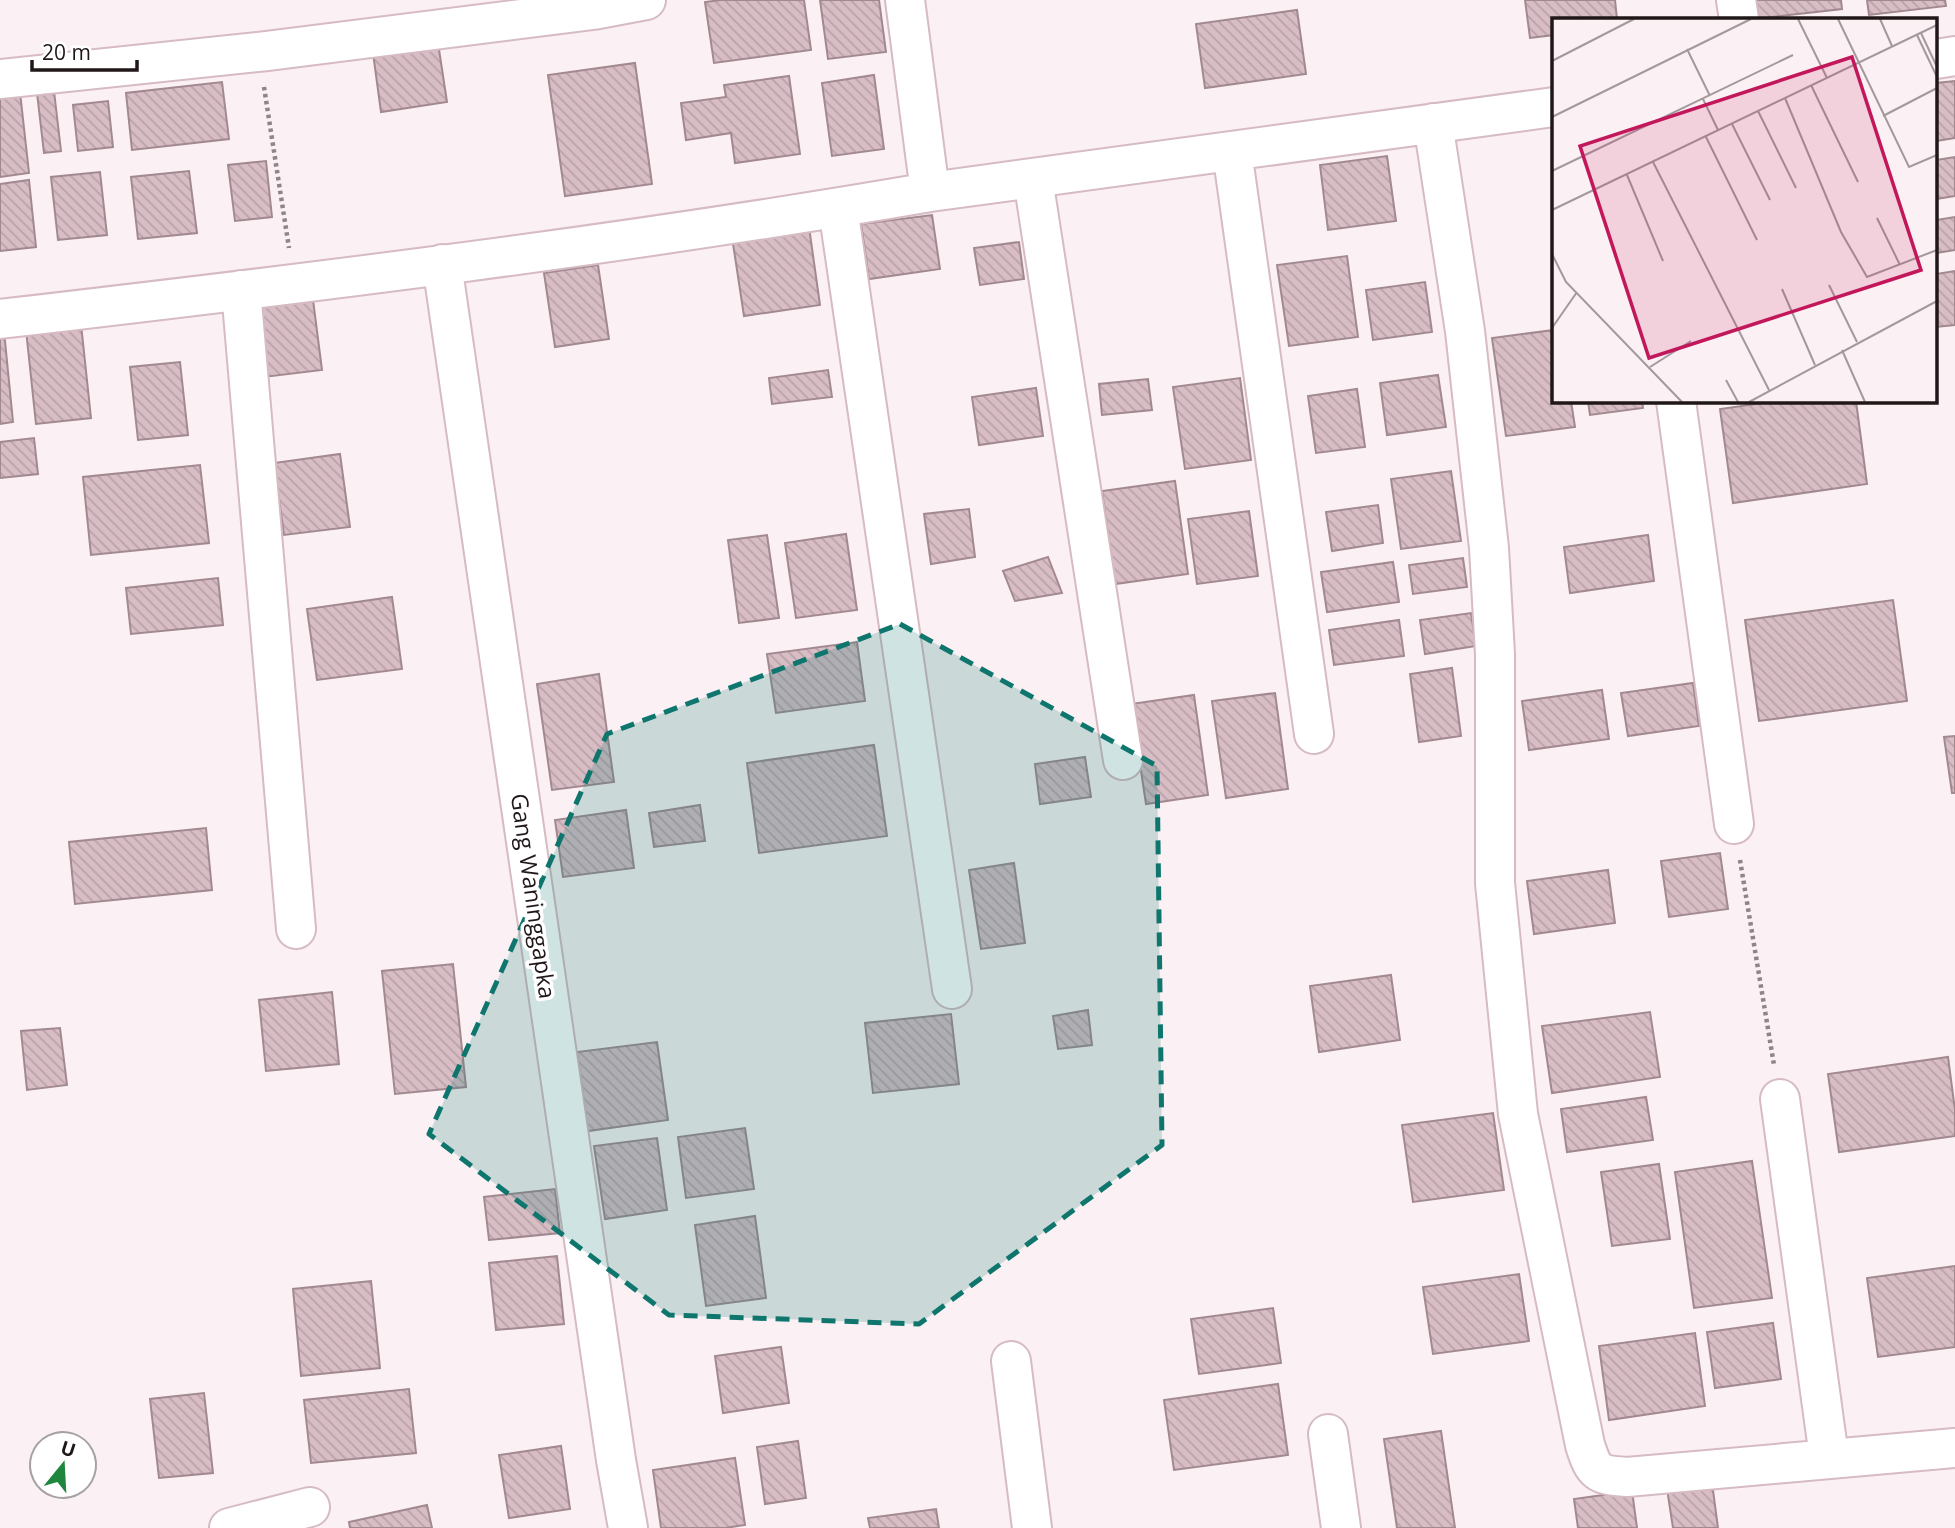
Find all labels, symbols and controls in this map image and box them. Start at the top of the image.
inset map [1552,18,1938,402]
scale bar [32,28,136,72]
text: 20 m [42,38,91,66]
street label: Gang Waninggapka [504,791,564,1001]
north arrow [28,1430,98,1500]
text: U [57,1434,79,1463]

